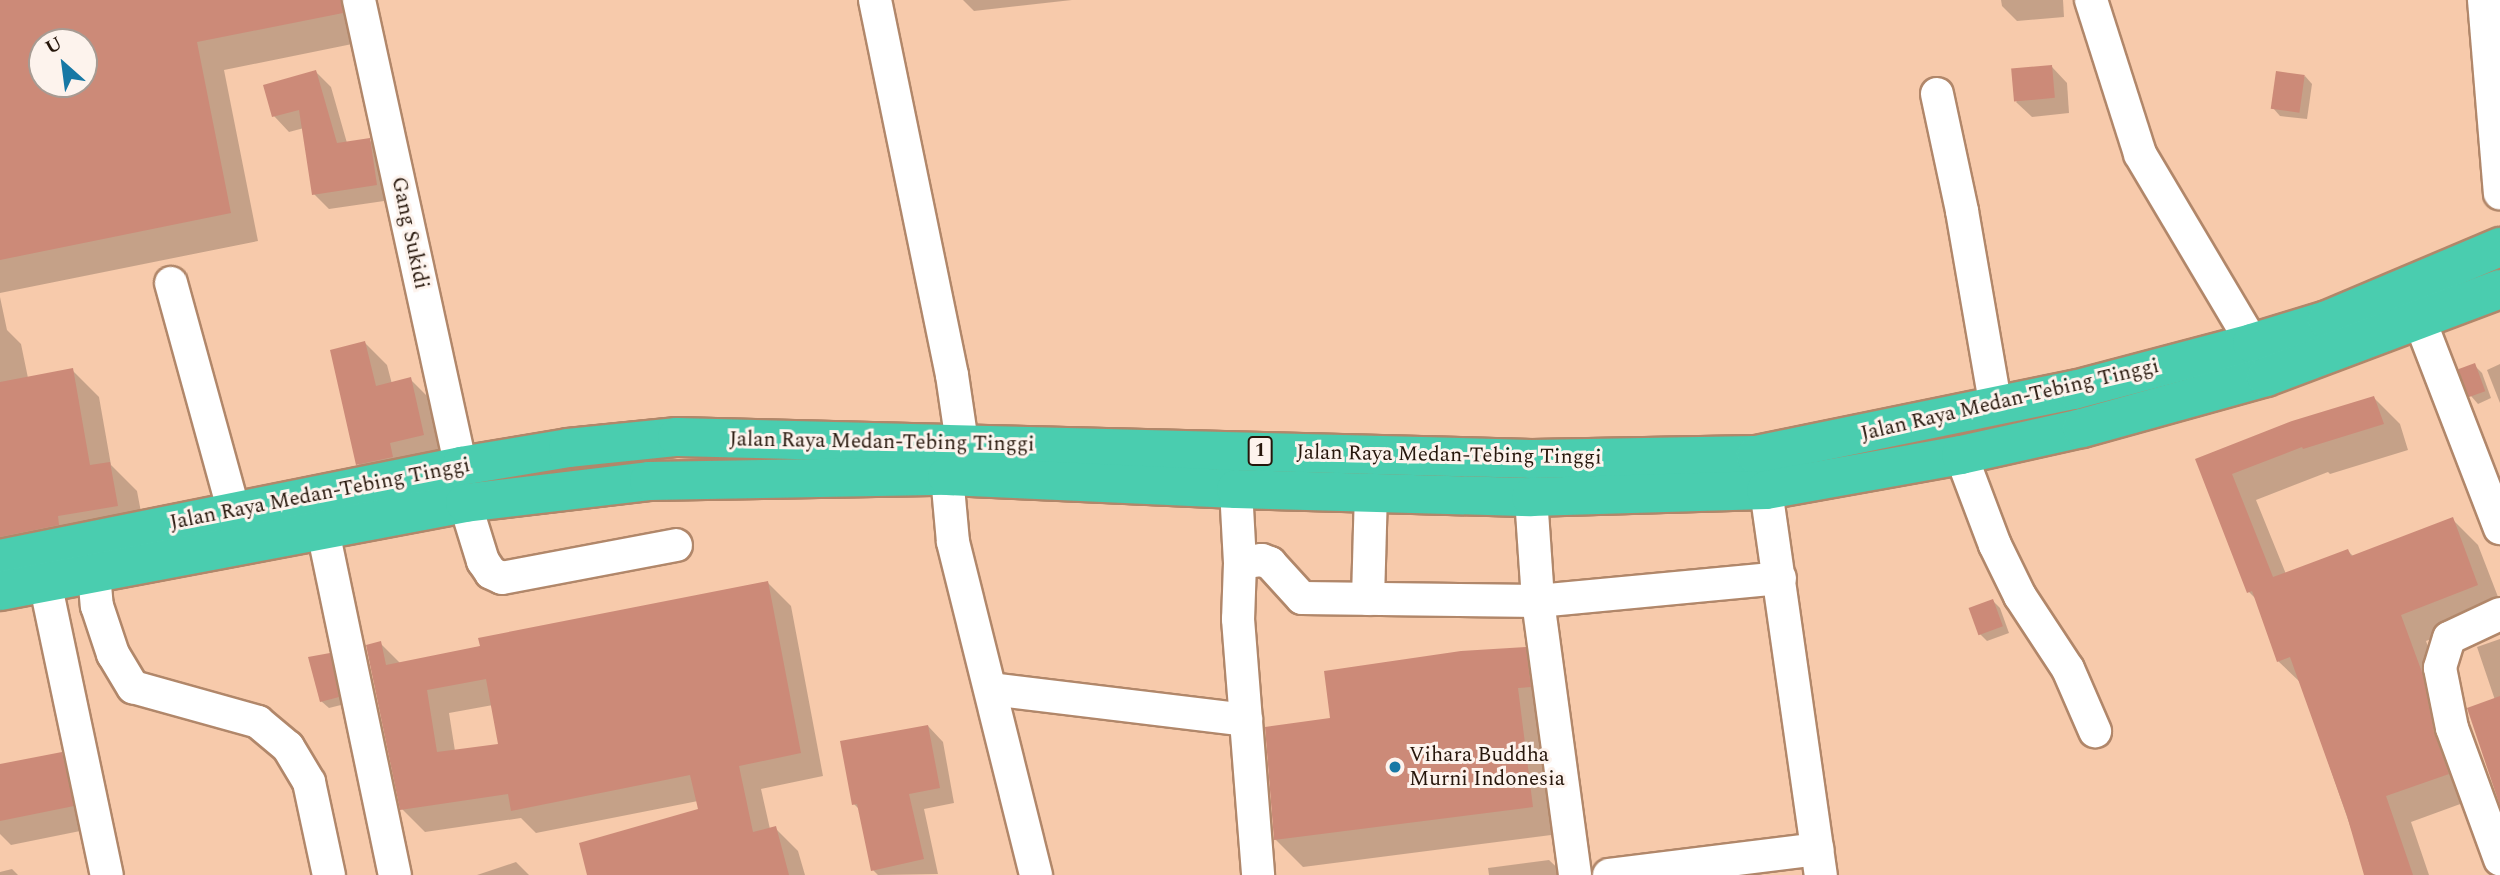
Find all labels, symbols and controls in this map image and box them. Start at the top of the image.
north arrow [28,28,98,98]
text: U [40,29,68,62]
street label: Gang Sukidi [386,174,434,292]
street label: Jalan Raya Medan-Tebing Tinggi [1858,353,2162,447]
street label: Jalan Raya Medan-Tebing Tinggi [729,427,1035,457]
road number: 1 [1246,436,1274,466]
street label: Jalan Raya Medan-Tebing Tinggi [1296,440,1602,470]
street label: Jalan Raya Medan-Tebing Tinggi [168,452,472,536]
place label: Vihara Buddha Murni Indonesia [1409,742,1565,792]
marker: Vihara Buddha Murni Indonesia [1387,759,1403,775]

